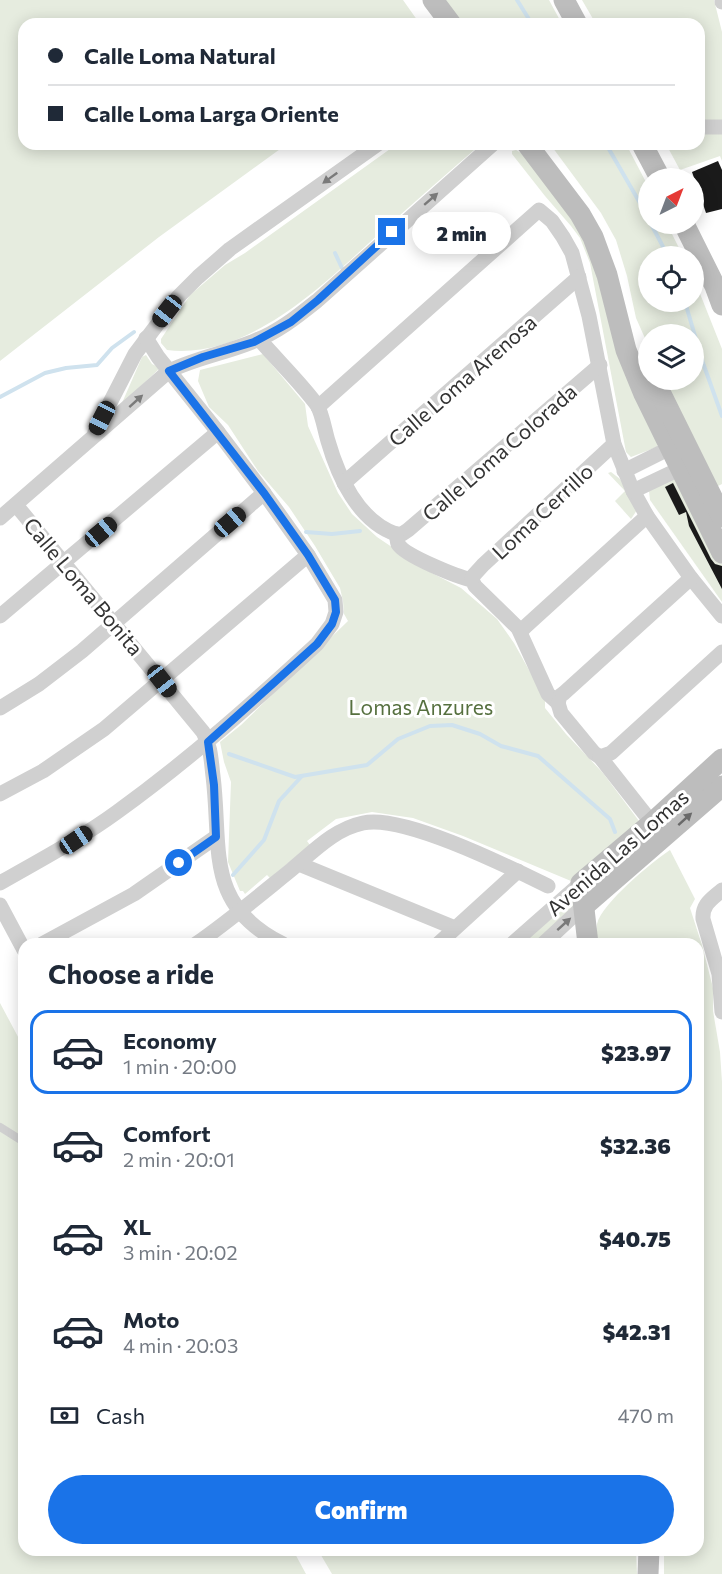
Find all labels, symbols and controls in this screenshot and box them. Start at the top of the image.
text: Calle Loma Natural [84,42,276,69]
text: Calle Loma Larga Oriente [84,100,339,127]
north arrow [638,168,704,234]
map controls [638,168,704,390]
one-way arrow [322,171,338,183]
one-way arrow [423,193,438,206]
callout: 2 min [413,211,512,253]
route end [378,218,405,245]
text: 2 min [436,221,487,245]
button: locate [638,246,704,312]
car [149,291,185,331]
street label: Calle Loma Arenosa [383,309,541,451]
button: layers [638,324,704,390]
street label: Calle Loma Colorada [417,378,581,526]
one-way arrow [128,395,143,408]
car [86,398,118,438]
street label: Loma Cerrillo [486,458,598,564]
car [211,503,249,541]
street label: Calle Loma Bonita [19,512,149,660]
car [81,514,121,550]
car [144,661,180,701]
park label: Lomas Anzures [349,694,493,719]
street label: Avenida Las Lomas [541,784,693,920]
one-way arrow [677,813,692,826]
car [56,822,96,858]
route start [165,849,192,876]
one-way arrow [556,918,571,931]
text: Choose a ride [48,957,214,990]
icon: car [51,1025,105,1079]
text: Economy [123,1027,217,1054]
text: $23.97 [601,1039,671,1066]
text: 1 min · 20:00 [123,1054,237,1078]
icon: car [51,1118,105,1172]
text: Comfort [123,1120,211,1147]
text: $32.36 [600,1132,671,1159]
text: 2 min · 20:01 [123,1147,235,1171]
icon: car [51,1211,105,1265]
text: XL [123,1213,151,1240]
text: $40.75 [599,1225,671,1252]
text: 3 min · 20:02 [123,1240,238,1264]
icon: car [51,1304,105,1358]
text: Moto [123,1306,179,1333]
text: $42.31 [603,1318,671,1345]
text: 4 min · 20:03 [123,1333,238,1357]
icon: cash [48,1399,81,1432]
text: Cash [96,1402,145,1429]
text: 470 m [618,1403,674,1427]
button: Confirm [48,1475,674,1544]

